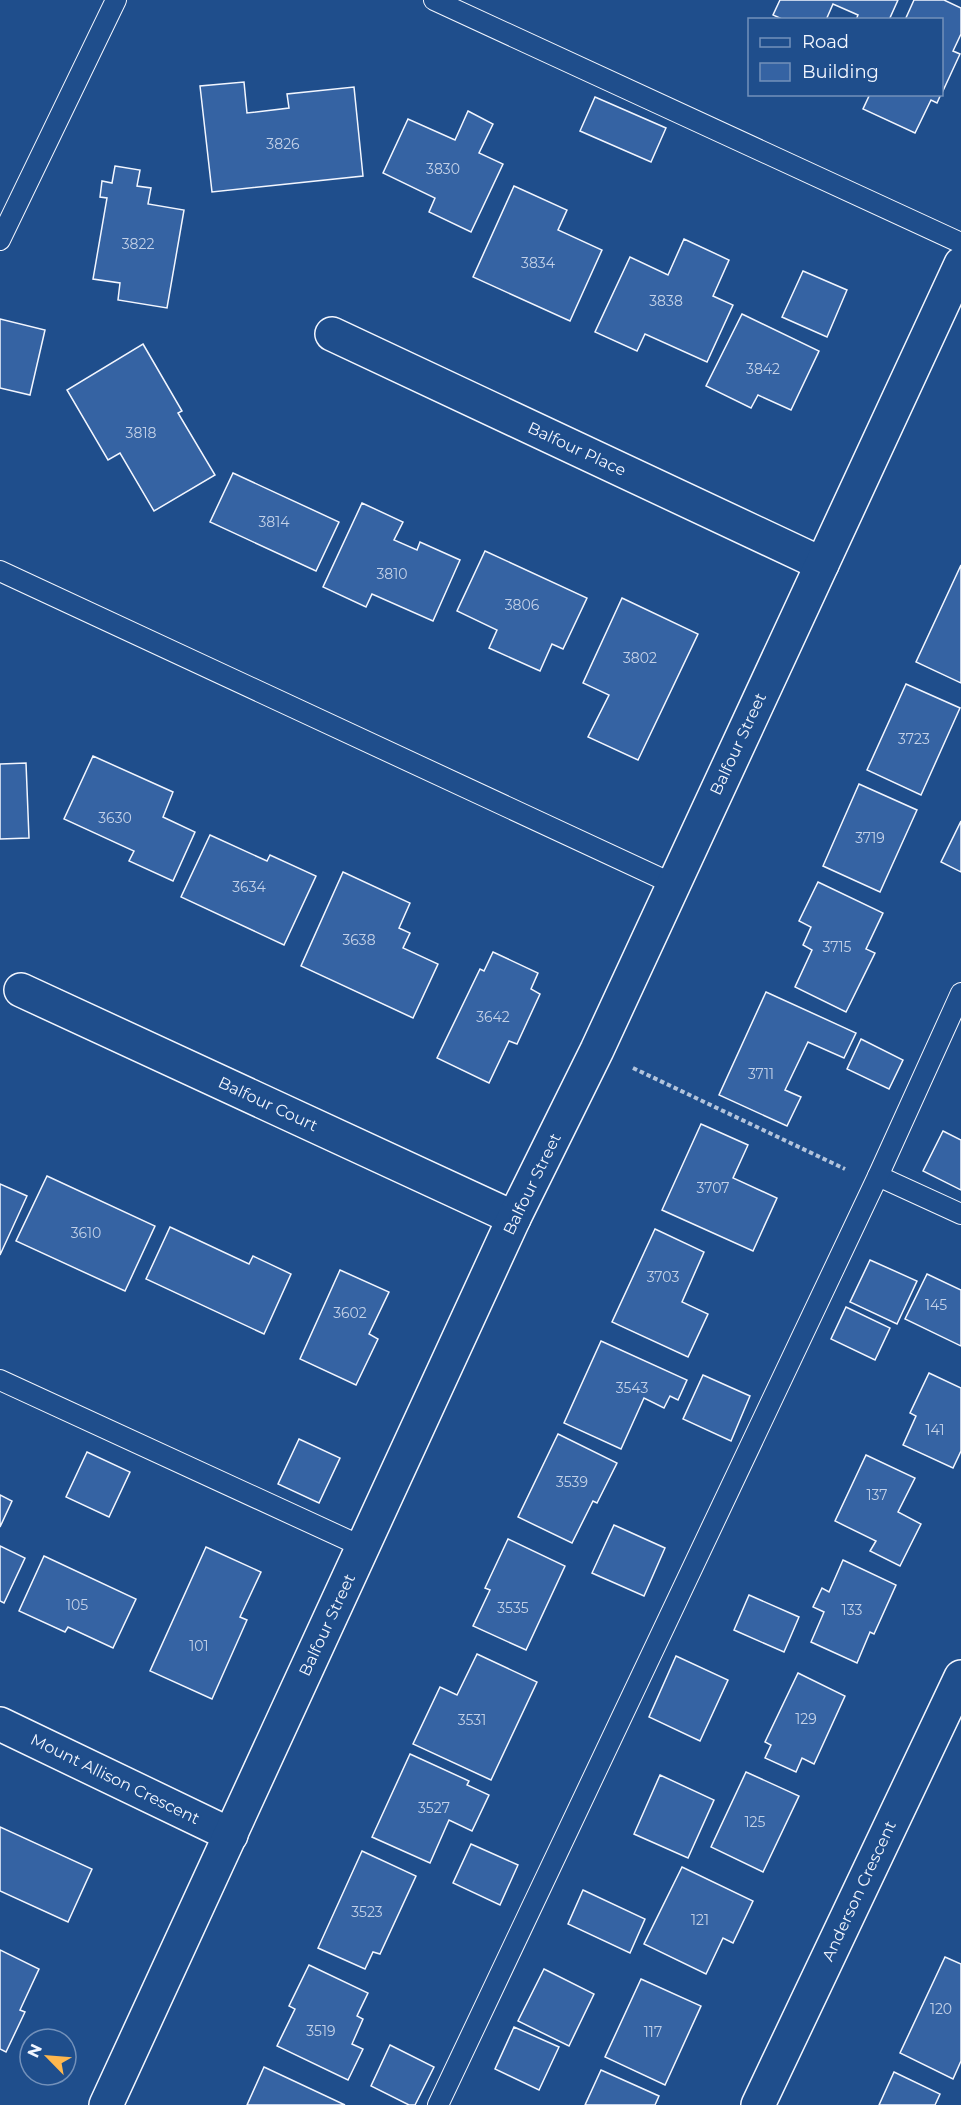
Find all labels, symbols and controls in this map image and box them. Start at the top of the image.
legend [748,18,943,96]
text: Road [802,31,849,53]
text: Building [802,61,879,83]
house number: 3826 [266,135,300,153]
house number: 3830 [426,160,460,178]
house number: 3822 [122,235,154,253]
house number: 3834 [521,254,556,272]
house number: 3838 [649,292,683,310]
house number: 3842 [746,360,780,378]
street label: Balfour Place [525,418,629,480]
house number: 3818 [126,424,156,442]
house number: 3814 [258,513,290,531]
house number: 3810 [376,565,408,583]
house number: 3806 [505,596,540,614]
house number: 3802 [623,649,657,667]
street label: Balfour Street [706,689,770,798]
house number: 3723 [898,730,930,748]
house number: 3630 [98,809,132,827]
house number: 3719 [855,829,885,847]
house number: 3634 [232,878,267,896]
house number: 3638 [342,931,376,949]
house number: 3715 [822,938,852,956]
house number: 3642 [476,1008,510,1026]
house number: 3711 [748,1065,774,1083]
street label: Balfour Court [215,1073,321,1136]
street label: Balfour Street [499,1130,565,1238]
house number: 3707 [696,1179,730,1197]
house number: 3610 [71,1224,101,1242]
house number: 3703 [647,1268,679,1286]
house number: 145 [925,1296,947,1314]
house number: 3602 [333,1304,367,1322]
house number: 3543 [616,1379,648,1397]
house number: 141 [925,1421,945,1439]
house number: 3539 [556,1473,588,1491]
house number: 137 [866,1486,888,1504]
street label: Balfour Street [295,1570,359,1679]
house number: 105 [66,1596,88,1614]
house number: 3535 [497,1599,529,1617]
house number: 133 [842,1601,862,1619]
house number: 101 [189,1637,209,1655]
house number: 129 [795,1710,817,1728]
house number: 3531 [458,1711,486,1729]
street label: Mount Allison Crescent [27,1730,203,1828]
house number: 3527 [418,1799,450,1817]
house number: 125 [745,1813,766,1831]
street label: Anderson Crescent [818,1817,900,1964]
house number: 3523 [351,1903,383,1921]
house number: 121 [691,1911,709,1929]
house number: 120 [930,2000,952,2018]
house number: 3519 [306,2022,336,2040]
house number: 117 [644,2023,662,2041]
north arrow [18,2027,78,2087]
text: N [24,2041,46,2061]

